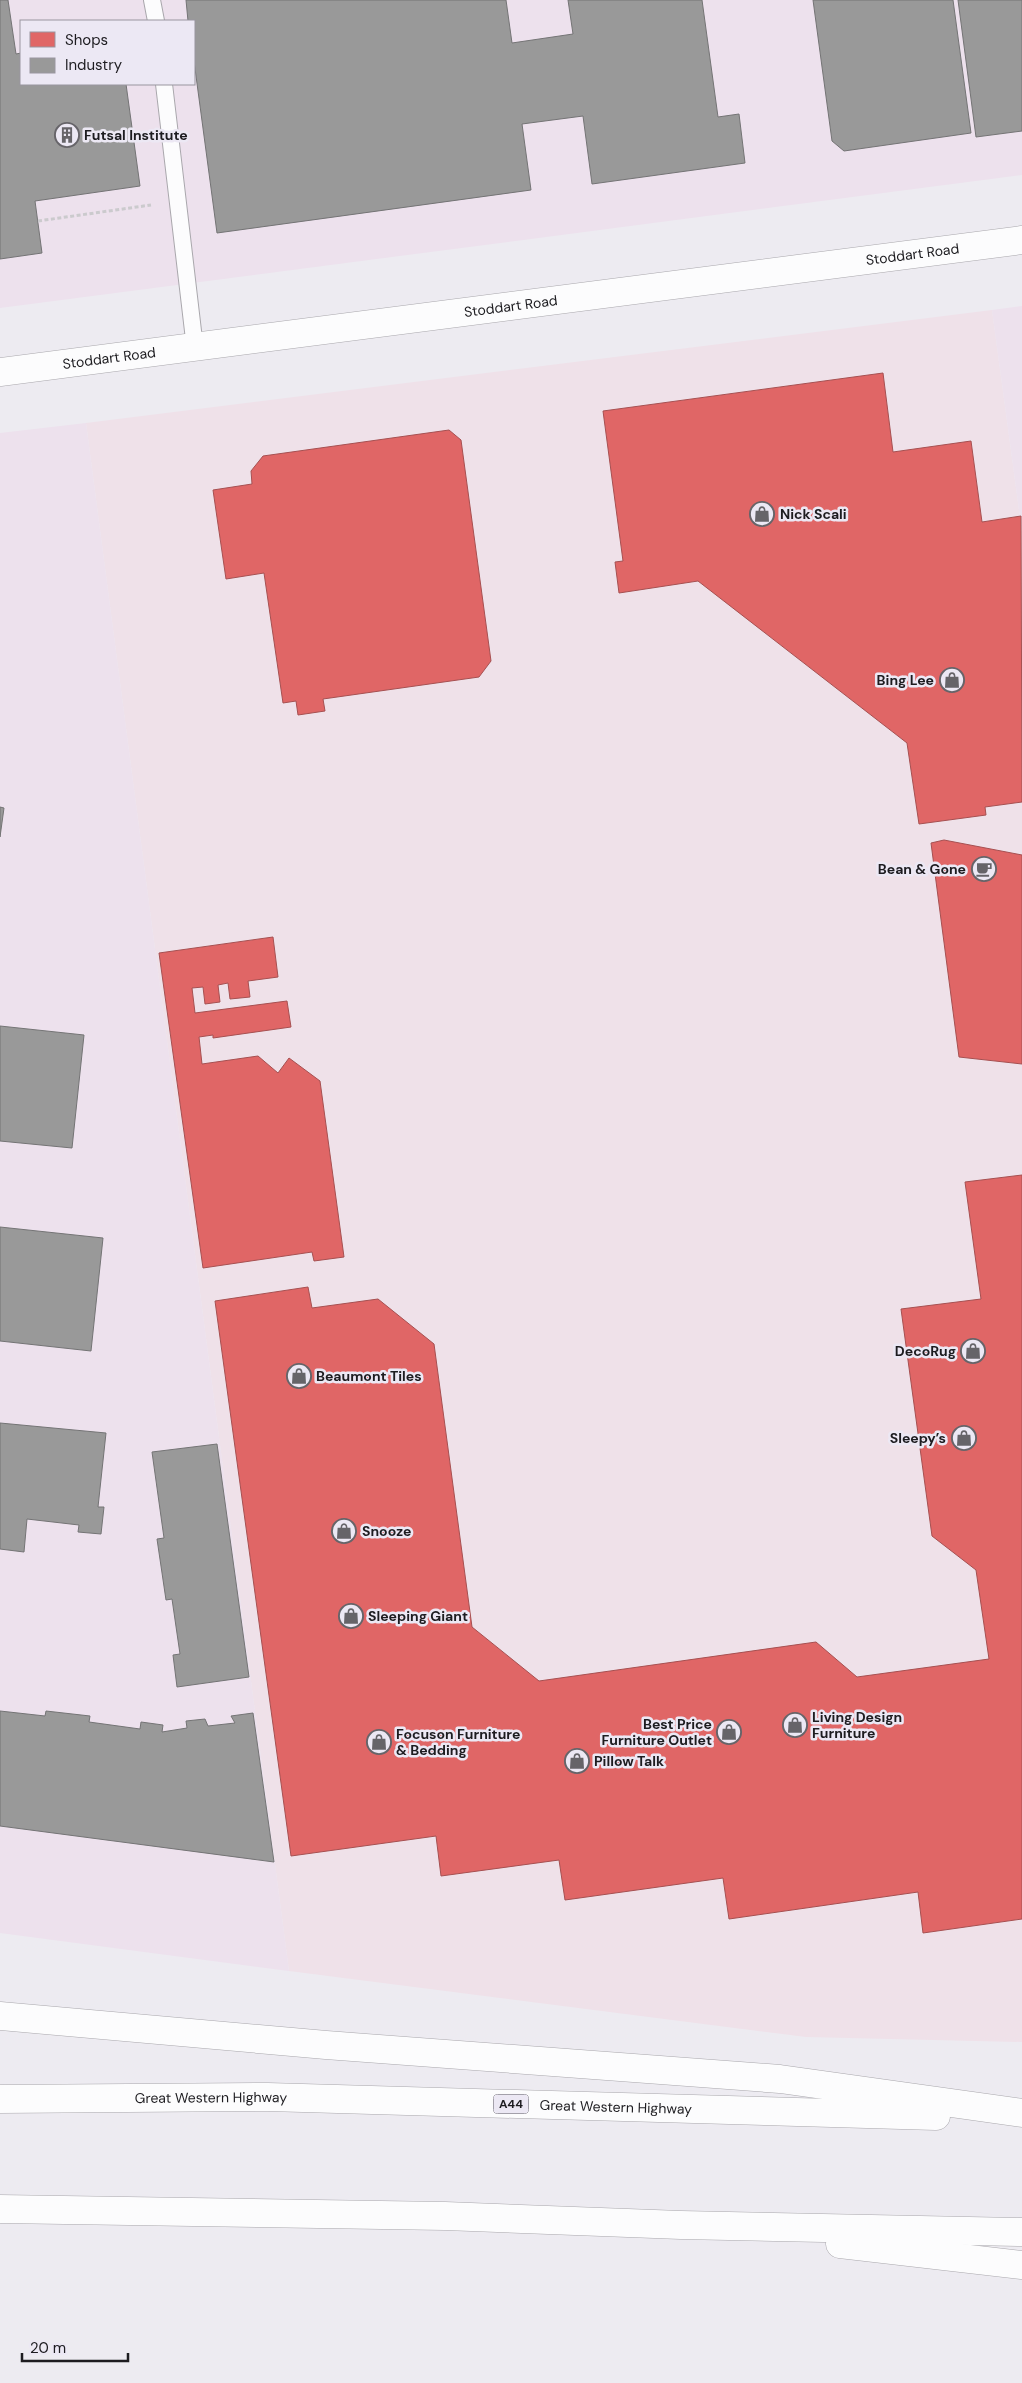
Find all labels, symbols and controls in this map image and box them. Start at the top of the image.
legend [20,20,195,85]
text: Shops [65,30,108,50]
text: Industry [65,55,123,75]
building icon: Futsal Institute [54,122,80,148]
place label: Futsal Institute [84,126,188,144]
street label: Stoddart Road [865,239,960,269]
street label: Stoddart Road [463,291,559,321]
street label: Stoddart Road [61,343,157,373]
shop icon: Nick Scali [749,501,775,527]
place label: Nick Scali [780,505,847,523]
shop icon: Bing Lee [939,667,965,693]
place label: Bing Lee [877,671,934,689]
cafe icon: Bean & Gone [971,856,997,882]
place label: Bean & Gone [878,860,966,878]
shop icon: DecoRug [960,1338,986,1364]
place label: DecoRug [895,1342,956,1360]
shop icon: Beaumont Tiles [286,1363,312,1389]
place label: Beaumont Tiles [316,1367,422,1385]
shop icon: Sleepy’s [951,1425,977,1451]
place label: Sleepy’s [890,1429,946,1447]
shop icon: Snooze [331,1518,357,1544]
place label: Snooze [362,1522,411,1540]
shop icon: Sleeping Giant [338,1603,364,1629]
place label: Sleeping Giant [368,1607,468,1625]
place label: Living Design Furniture [812,1708,902,1742]
shop icon: Living Design Furniture [782,1712,808,1738]
place label: Best Price Furniture Outlet [602,1715,712,1749]
shop icon: Best Price Furniture Outlet [716,1719,742,1745]
place label: Focuson Furniture & Bedding [396,1725,520,1759]
shop icon: Focuson Furniture & Bedding [366,1729,392,1755]
shop icon: Pillow Talk [564,1748,590,1774]
place label: Pillow Talk [594,1752,664,1770]
street label: Great Western Highway [135,2088,288,2107]
road number: A44 [494,2094,528,2114]
street label: Great Western Highway [539,2096,692,2118]
scale bar [22,2330,129,2362]
text: 20 m [30,2338,66,2358]

